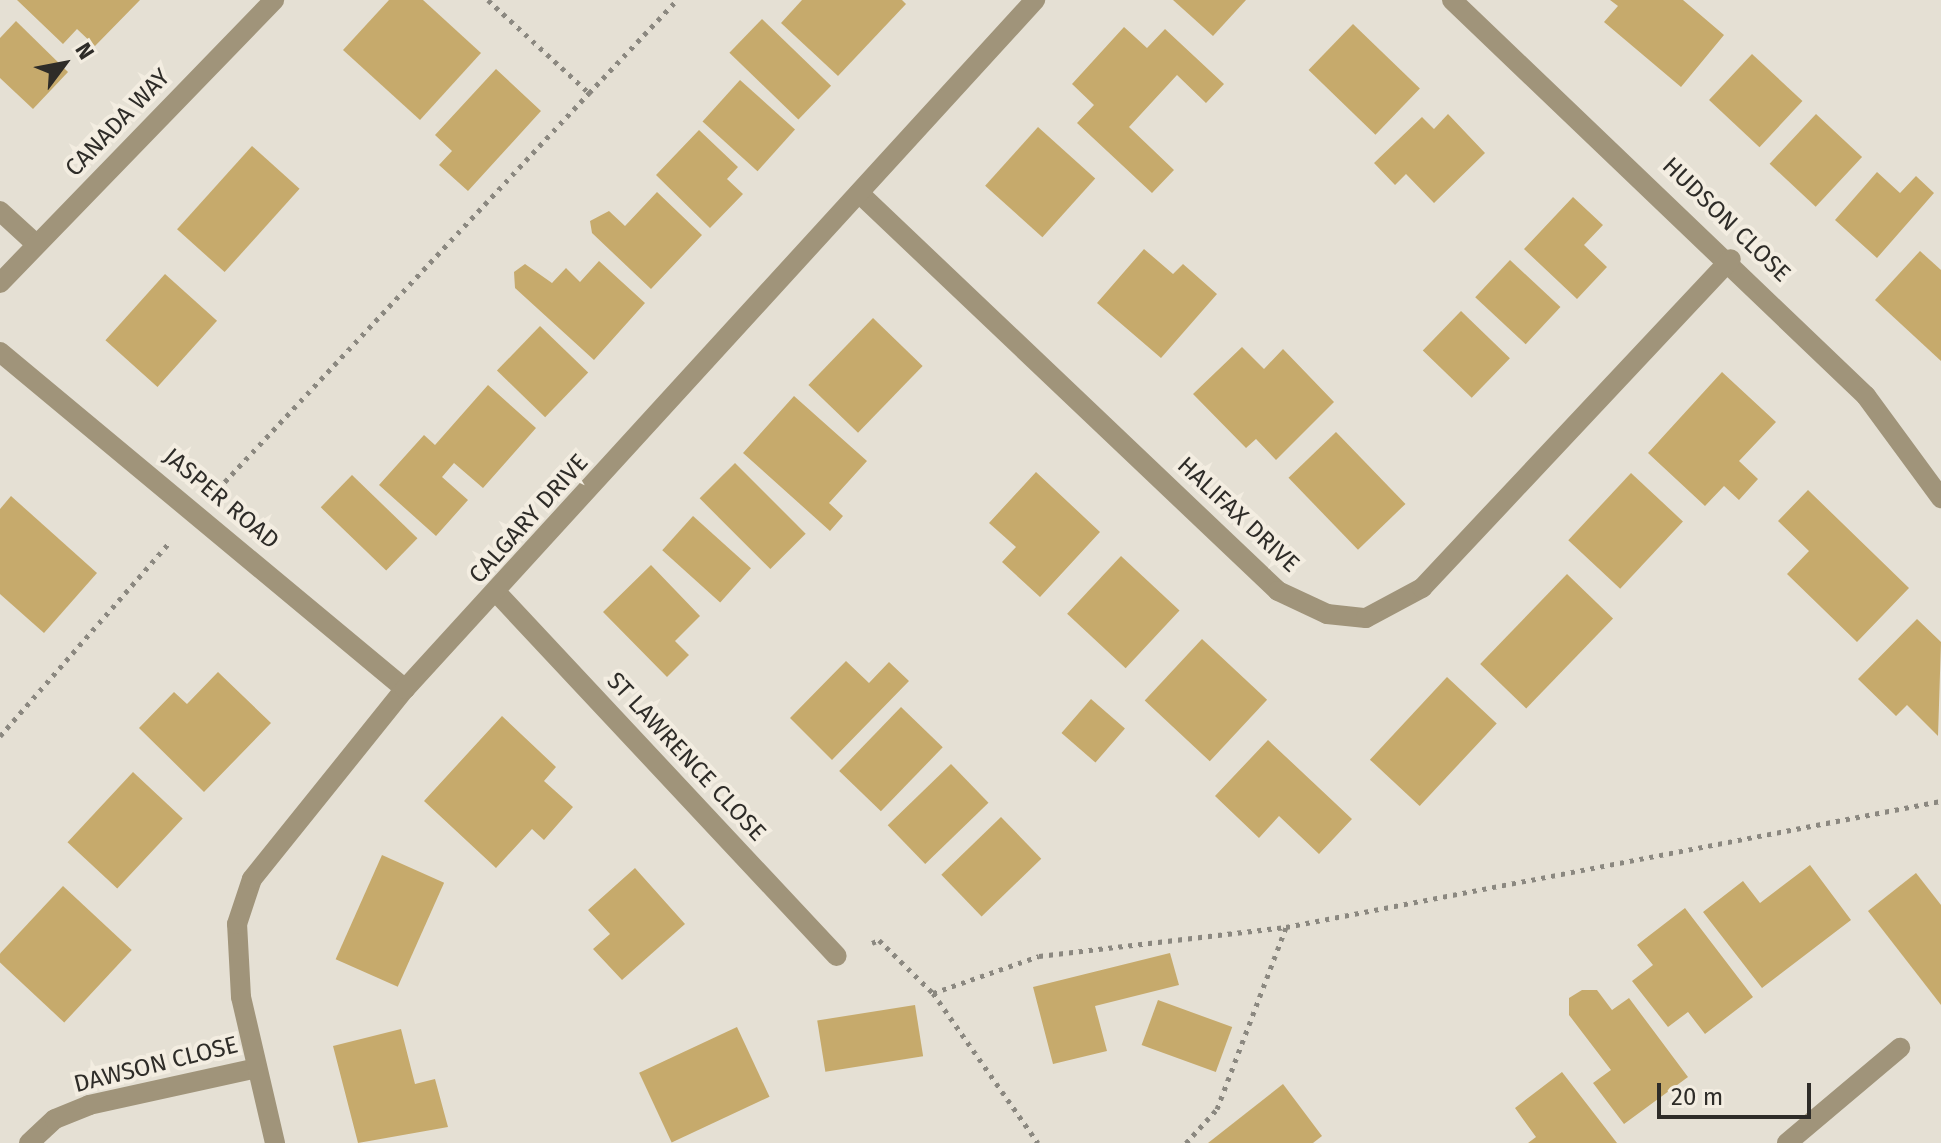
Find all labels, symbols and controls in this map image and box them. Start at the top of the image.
north arrow [24,24,104,104]
text: N [69,38,100,64]
street label: CANADA WAY [60,63,176,183]
street label: HUDSON CLOSE [1656,152,1796,288]
street label: JASPER ROAD [157,442,285,556]
street label: CALGARY DRIVE [464,449,594,589]
street label: HALIFAX DRIVE [1171,451,1305,579]
street label: ST LAWRENCE CLOSE [600,667,772,847]
street label: DAWSON CLOSE [71,1031,241,1099]
scale bar [1661,1067,1815,1117]
text: 20 m [1671,1083,1723,1111]

